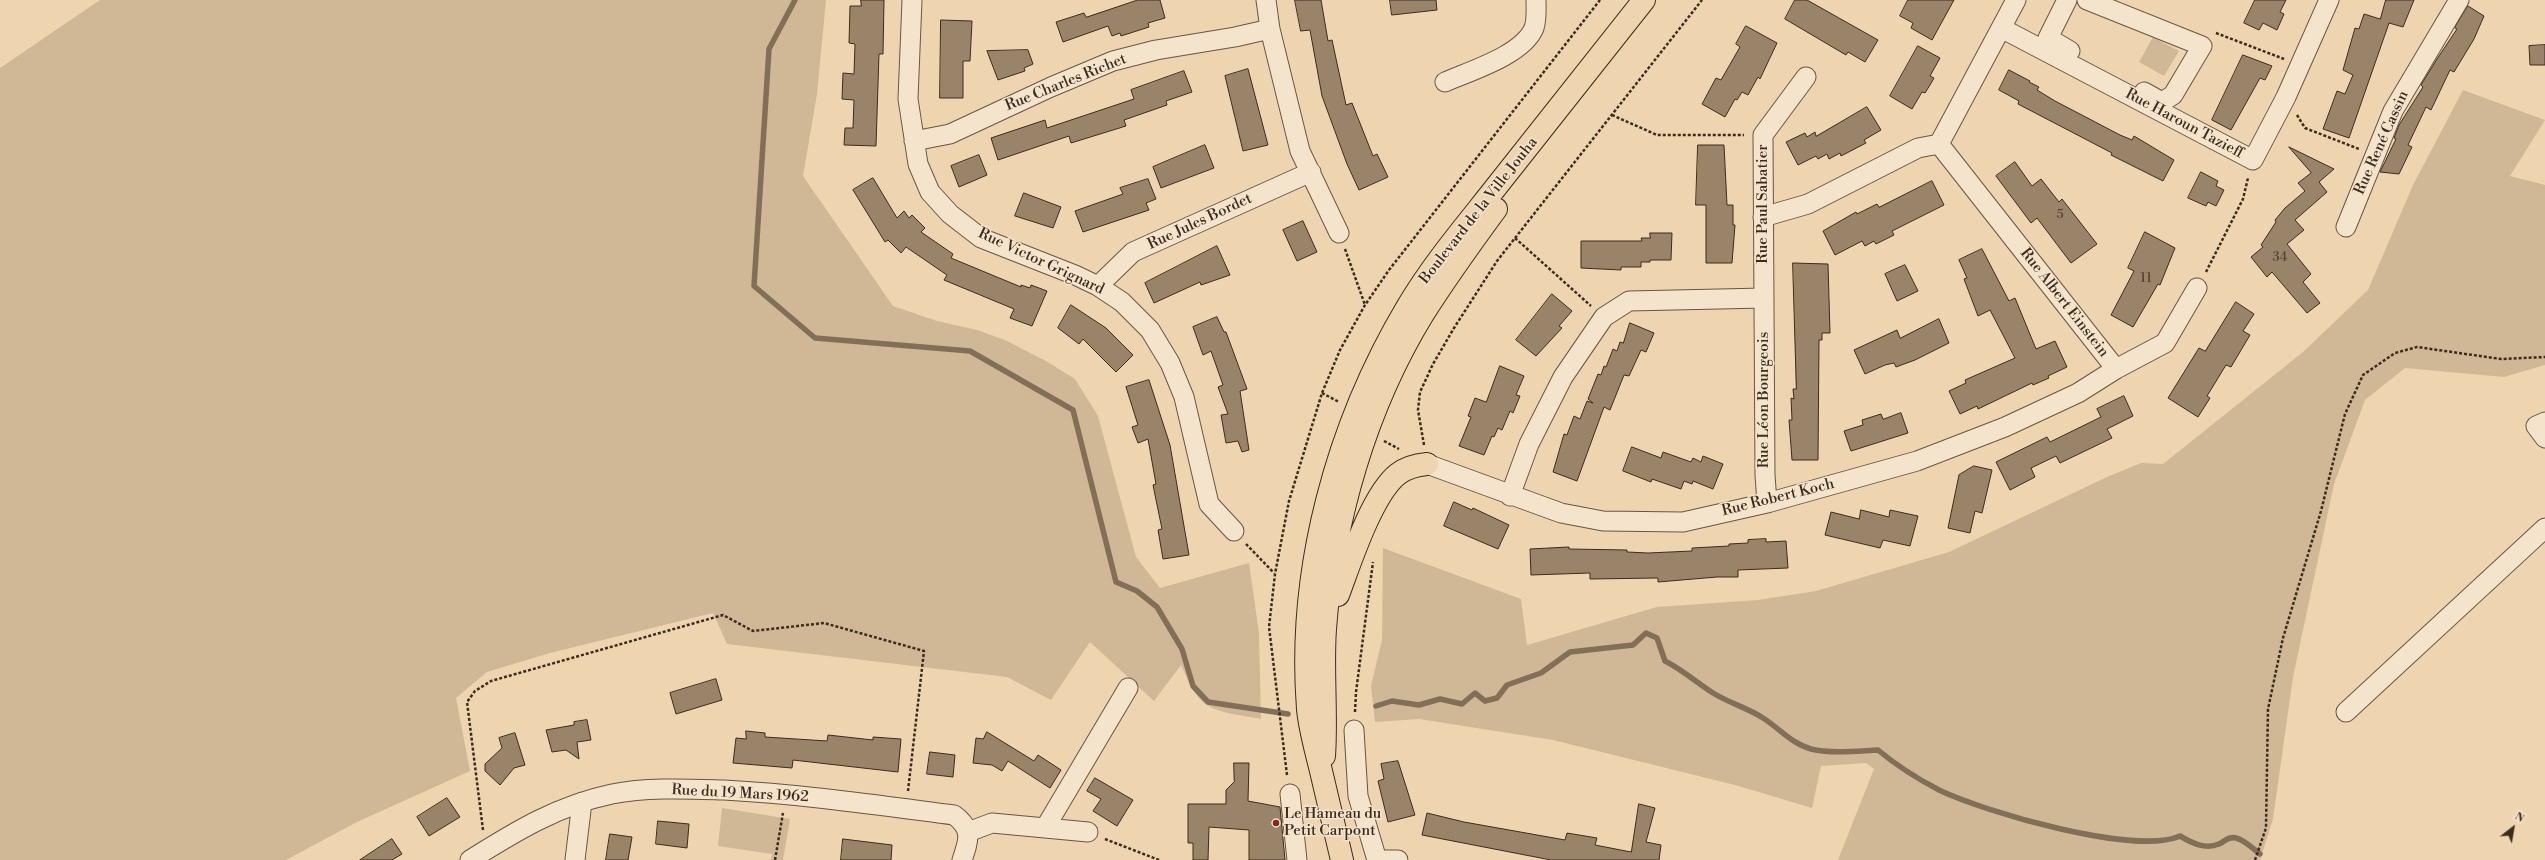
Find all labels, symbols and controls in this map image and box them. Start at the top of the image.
street label: Rue Charles Richet [1003,51,1129,115]
street label: Rue Haroun Tazieff [2122,85,2246,163]
street label: Rue René Cassin [2351,88,2413,198]
street label: Boulevard de la Ville Jouha [1416,134,1542,288]
street label: Rue Paul Sabatier [1754,144,1772,264]
street label: Rue Jules Bordet [1145,190,1255,254]
house number: 5 [2056,207,2064,223]
street label: Rue Victor Grignard [975,225,1107,299]
street label: Rue Albert Einstein [2016,245,2112,361]
house number: 34 [2272,250,2288,266]
house number: 11 [2140,271,2152,287]
street label: Rue Léon Bourgeois [1755,332,1773,468]
street label: Rue Robert Koch [1720,475,1836,521]
street label: Rue du 19 Mars 1962 [671,781,809,807]
place label: Le Hameau du Petit Carpont [1284,805,1381,840]
north arrow [2493,808,2533,848]
text: N [2512,809,2527,826]
marker: Le Hameau du Petit Carpont [1271,818,1281,828]

